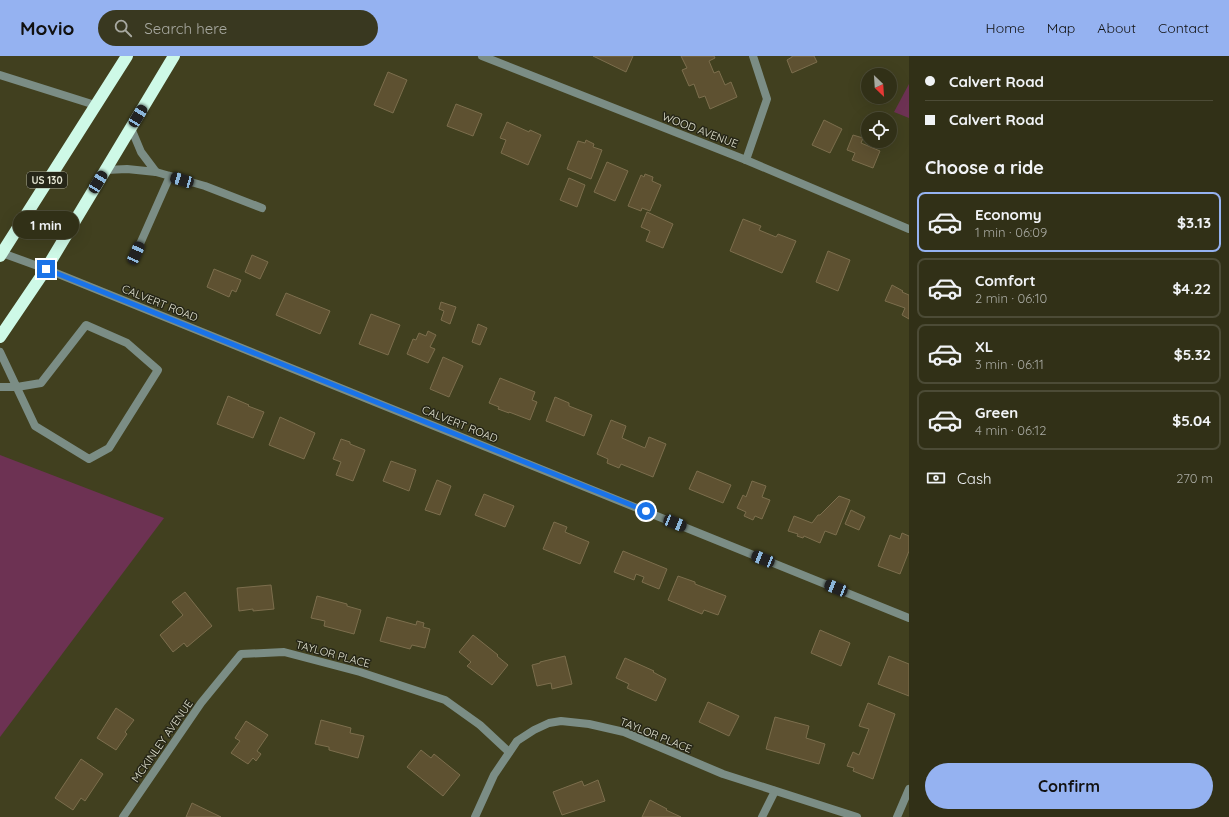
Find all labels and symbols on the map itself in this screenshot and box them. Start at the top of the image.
north arrow [861,68,897,104]
car [127,103,149,129]
street label: WOOD AVENUE [660,109,740,151]
car [87,169,109,195]
car [169,171,195,189]
road number: US 130 [27,172,67,188]
callout: 1 min [13,211,79,239]
car [126,240,146,266]
route end [37,260,55,278]
street label: CALVERT ROAD [120,281,200,325]
street label: CALVERT ROAD [420,402,500,446]
route start [637,502,655,520]
car [662,513,688,533]
car [750,549,776,569]
car [823,578,849,598]
street label: TAYLOR PLACE [294,637,372,671]
street label: MCKINLEY AVENUE [128,697,196,785]
street label: TAYLOR PLACE [618,714,694,756]

